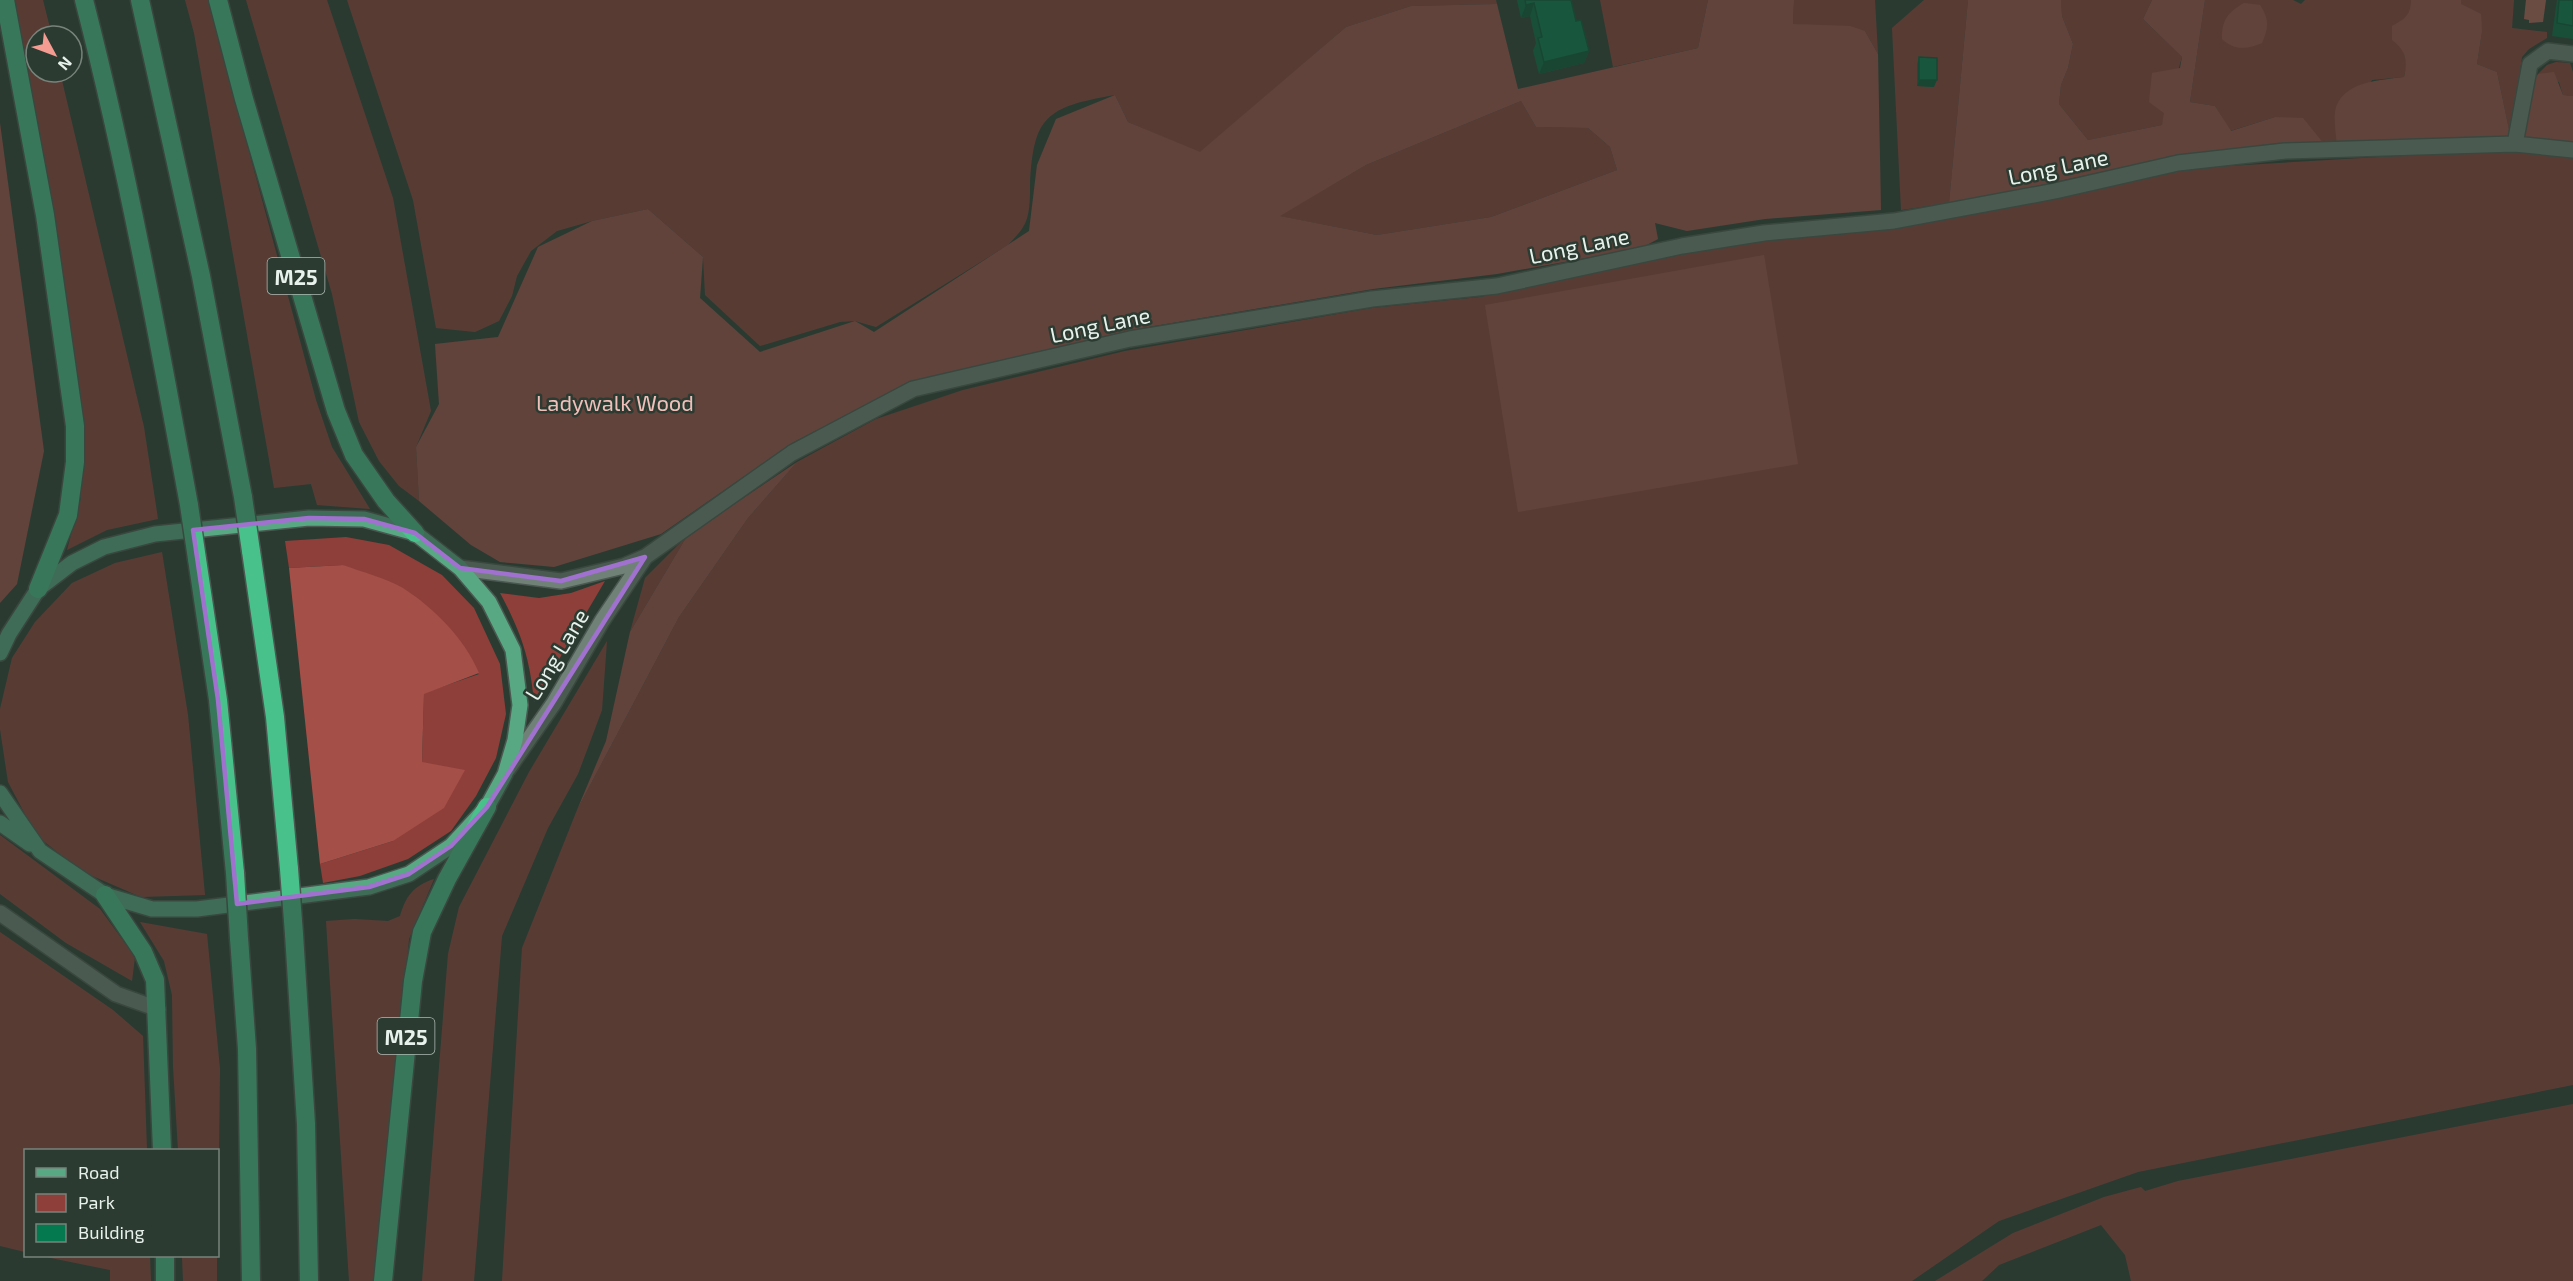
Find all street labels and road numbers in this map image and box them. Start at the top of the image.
street label: Long Lane [2006,143,2110,189]
street label: Long Lane [1527,222,1631,268]
road number: M25 [268,258,324,294]
street label: Long Lane [1048,301,1152,347]
street label: Long Lane [519,604,593,704]
road number: M25 [378,1018,434,1054]

